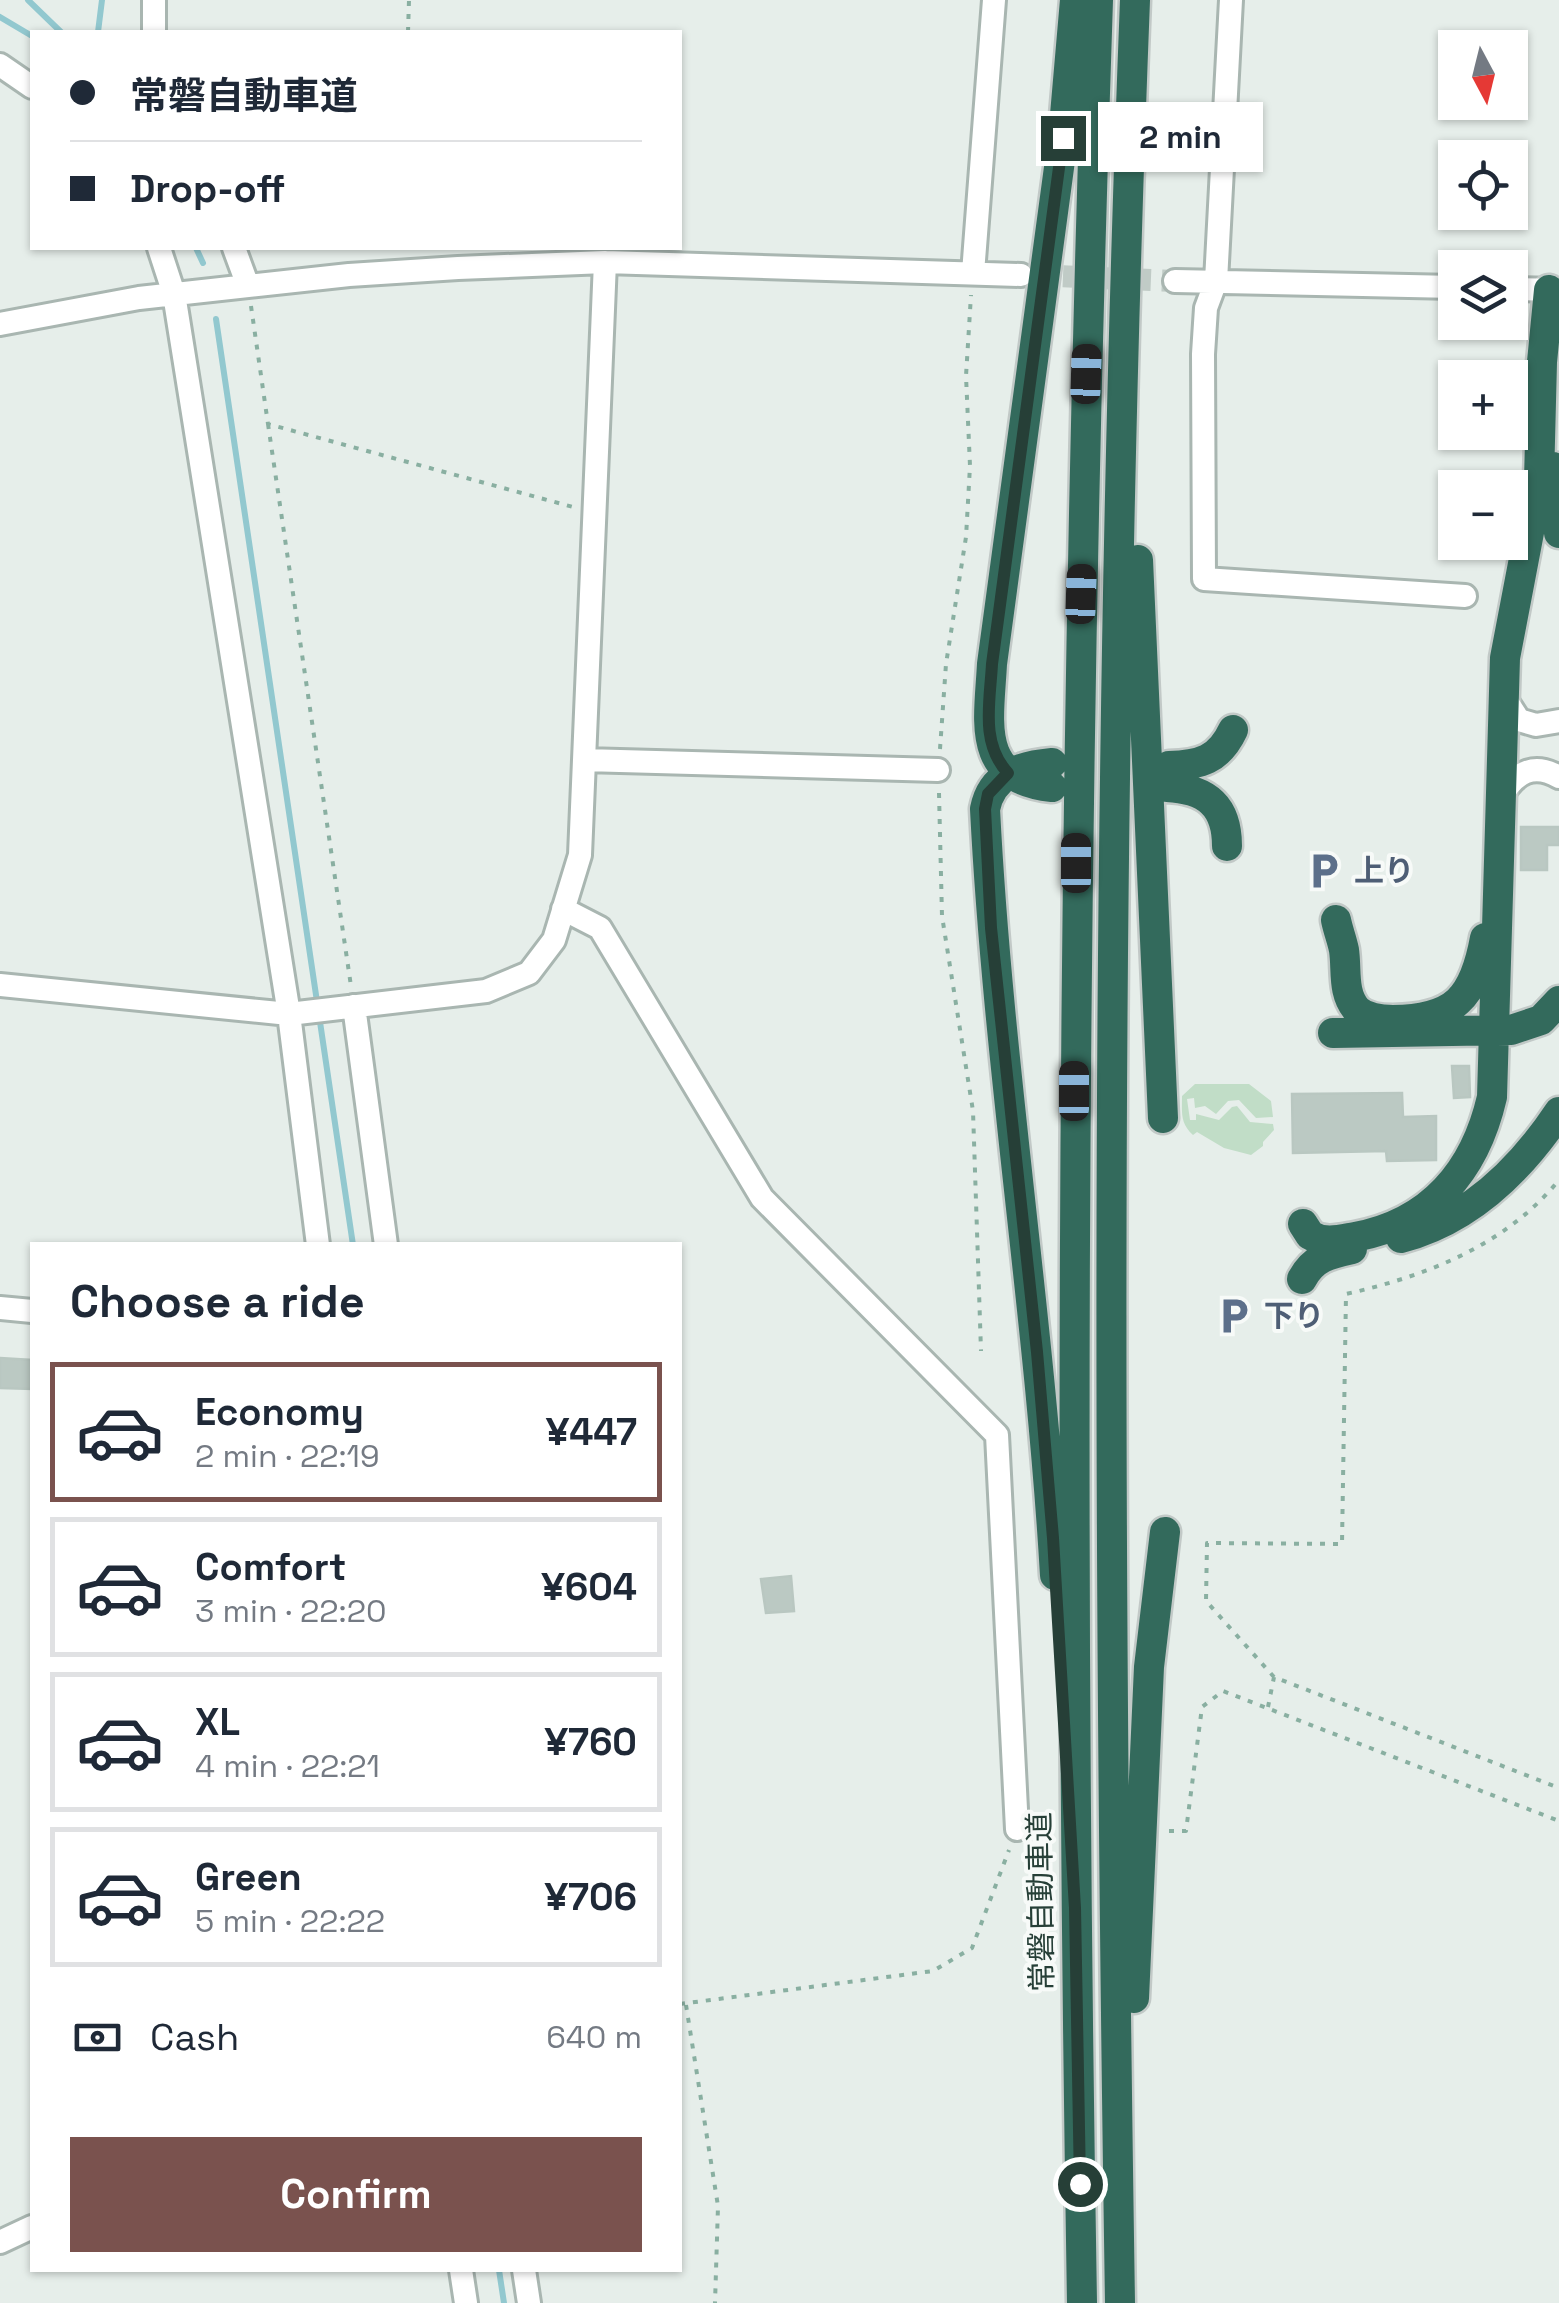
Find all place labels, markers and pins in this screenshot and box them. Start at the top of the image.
parking icon: 上り [1303,850,1345,892]
place label: 上り [1354,851,1414,890]
parking icon: 下り [1213,1295,1255,1337]
place label: 下り [1264,1296,1324,1335]

